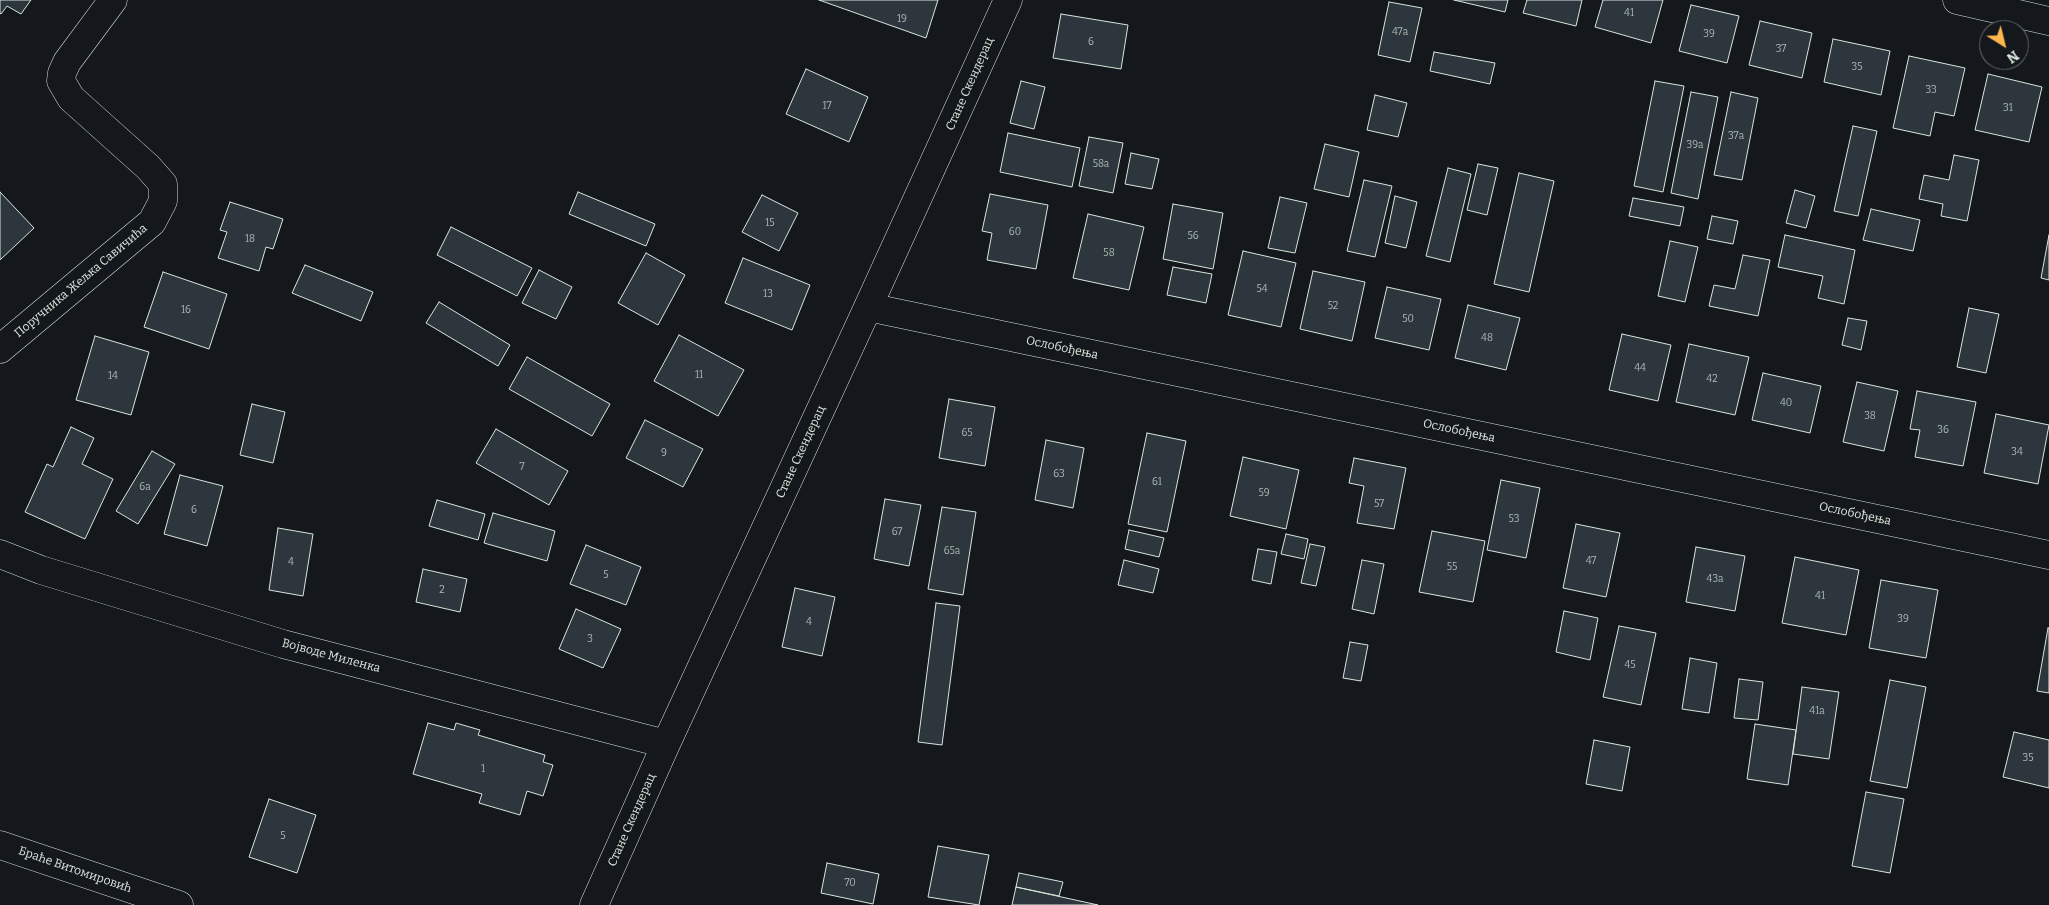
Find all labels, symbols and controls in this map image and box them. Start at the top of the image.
house number: 41 [1624,7,1634,19]
house number: 19 [897,13,907,25]
north arrow [1979,20,2029,70]
house number: 47a [1392,26,1408,38]
house number: 39 [1703,28,1715,40]
street label: Стане Скендерац [943,35,997,133]
house number: 6 [1088,36,1094,48]
house number: 37 [1776,43,1786,55]
text: N [2003,47,2022,67]
house number: 35 [1851,61,1863,73]
house number: 33 [1925,84,1937,96]
house number: 17 [823,100,831,112]
house number: 31 [2003,102,2013,114]
house number: 37a [1728,130,1744,142]
house number: 39a [1686,139,1704,151]
house number: 58a [1093,158,1109,170]
house number: 15 [765,217,775,229]
street label: Поручника Жељка Савичића [12,221,150,341]
house number: 60 [1009,226,1021,238]
house number: 56 [1187,230,1199,242]
house number: 18 [245,233,255,245]
house number: 58 [1103,247,1115,259]
house number: 54 [1256,283,1268,295]
house number: 13 [763,288,773,300]
house number: 52 [1328,300,1338,312]
house number: 16 [181,304,191,316]
house number: 50 [1402,313,1414,325]
house number: 48 [1481,332,1493,344]
street label: Ослобођења [1025,333,1099,363]
house number: 44 [1634,362,1646,374]
house number: 11 [695,369,703,381]
house number: 14 [108,370,118,382]
house number: 42 [1706,373,1718,385]
house number: 40 [1780,397,1792,409]
street label: Стане Скендерац [773,403,829,501]
house number: 38 [1864,410,1876,422]
street label: Ослобођења [1422,416,1496,446]
house number: 36 [1937,424,1949,436]
house number: 65 [961,427,973,439]
house number: 34 [2011,446,2023,458]
house number: 9 [661,447,667,459]
house number: 7 [519,461,525,473]
house number: 63 [1053,468,1065,480]
house number: 61 [1152,476,1162,488]
house number: 6a [139,481,151,493]
house number: 59 [1258,487,1270,499]
house number: 57 [1374,498,1384,510]
street label: Ослобођења [1818,499,1892,529]
house number: 6 [191,504,197,516]
house number: 53 [1509,513,1519,525]
house number: 67 [892,526,902,538]
house number: 65a [944,545,960,557]
house number: 47 [1586,555,1596,567]
house number: 4 [288,556,294,568]
house number: 55 [1447,561,1457,573]
house number: 5 [603,569,609,581]
house number: 43a [1707,573,1723,585]
house number: 2 [439,584,445,596]
house number: 41 [1815,590,1825,602]
house number: 39 [1897,613,1909,625]
house number: 4 [806,616,812,628]
house number: 3 [587,633,593,645]
street label: Војводе Миленка [280,636,382,676]
house number: 45 [1624,659,1636,671]
house number: 41a [1809,705,1825,717]
house number: 35 [2022,752,2034,764]
house number: 1 [481,763,485,775]
street label: Стане Скендерац [605,771,659,869]
house number: 5 [280,830,286,842]
street label: Браће Витомировић [17,844,133,896]
house number: 70 [844,877,856,889]

